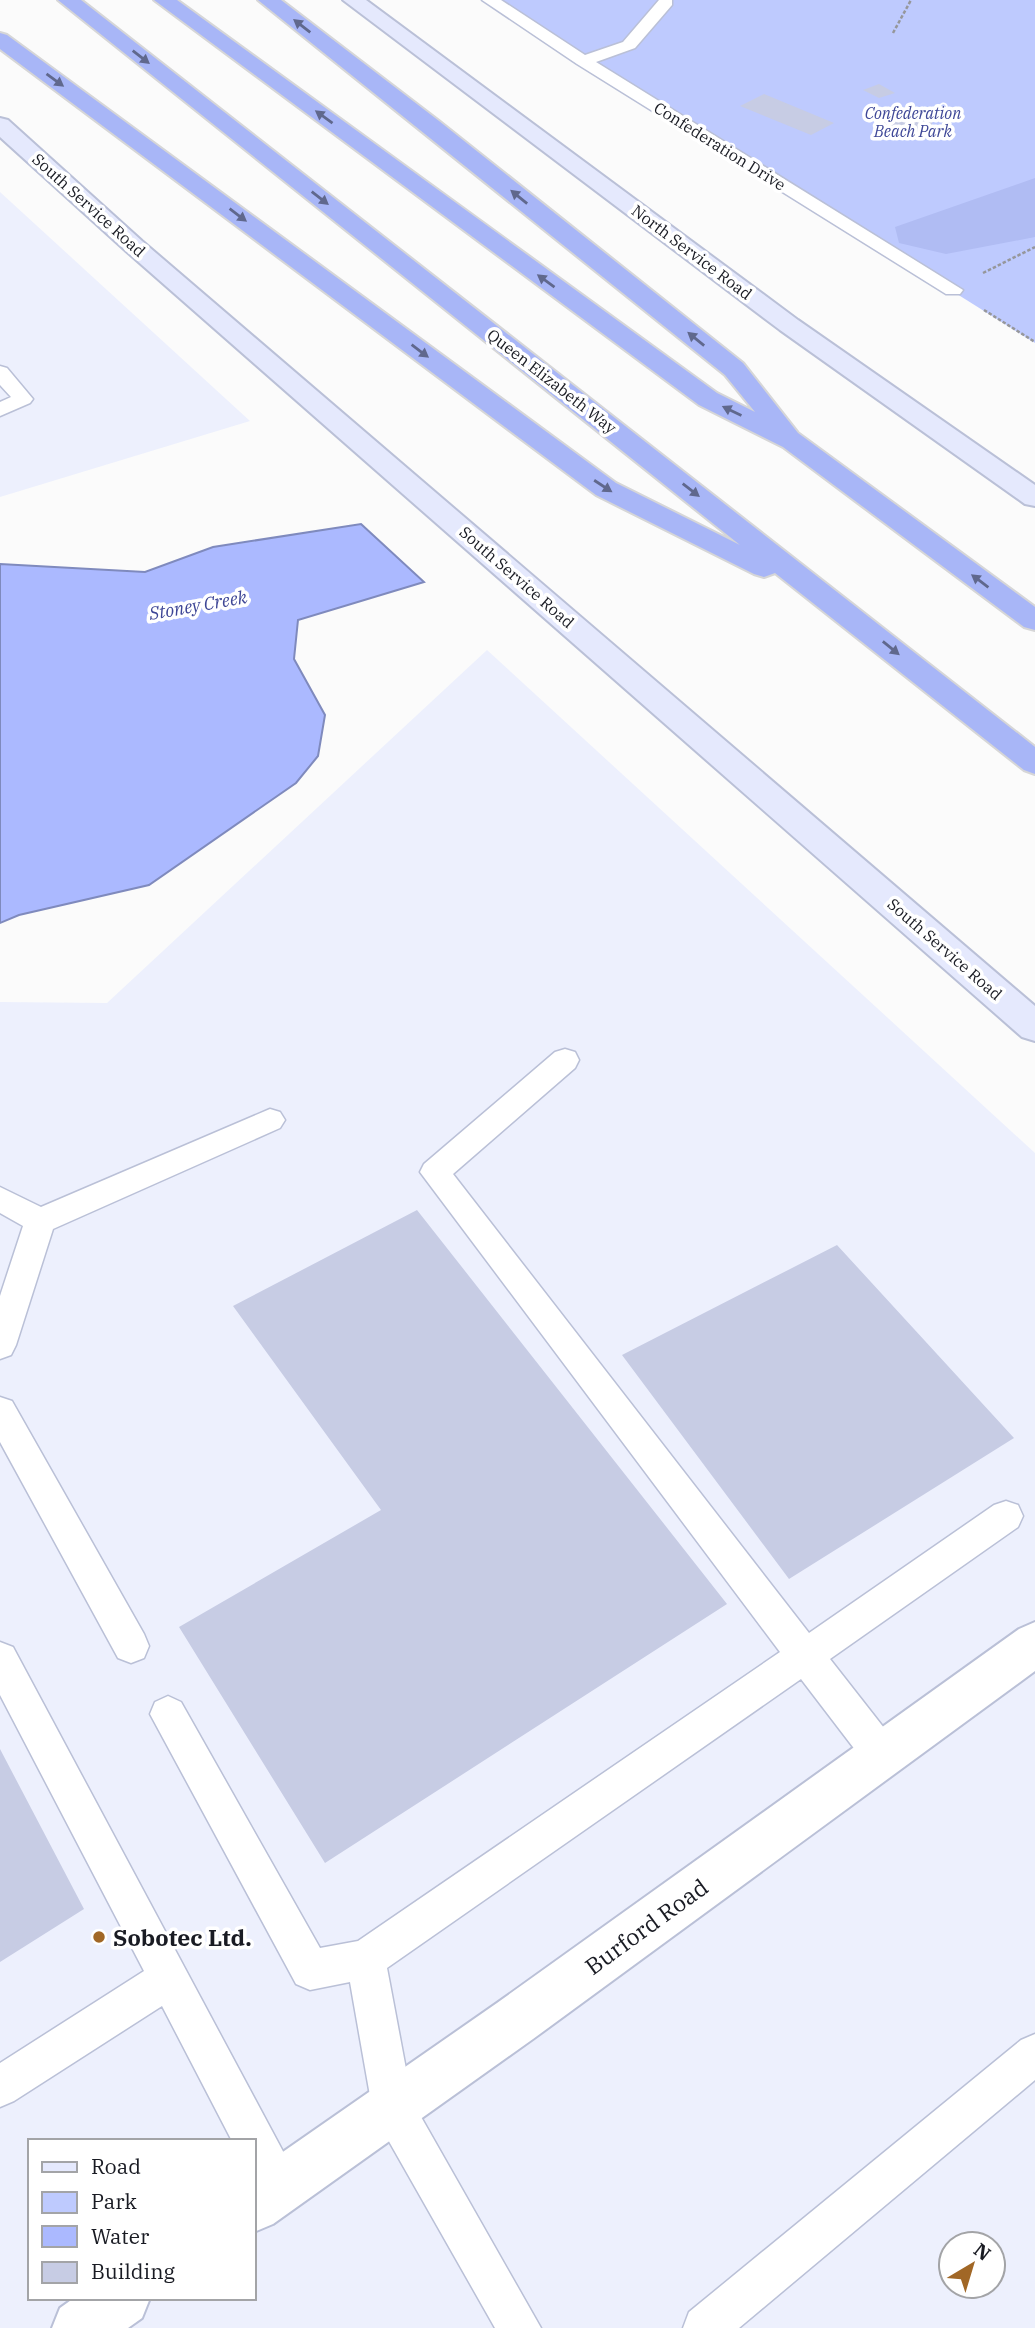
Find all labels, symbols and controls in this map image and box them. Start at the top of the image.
one-way arrow [293,18,311,33]
one-way arrow [132,50,150,64]
one-way arrow [46,72,64,86]
street label: Confederation Drive [650,97,790,195]
park label: Confederation Beach Park [865,103,961,141]
one-way arrow [314,110,333,124]
street label: South Service Road [28,149,150,261]
one-way arrow [311,190,328,205]
one-way arrow [510,190,528,204]
street label: North Service Road [628,200,756,304]
one-way arrow [229,207,247,221]
one-way arrow [537,274,555,288]
street label: Queen Elizabeth Way [483,324,621,438]
one-way arrow [688,332,705,347]
one-way arrow [411,343,429,358]
one-way arrow [722,406,742,417]
one-way arrow [594,479,612,493]
one-way arrow [682,483,700,498]
street label: South Service Road [456,522,579,632]
one-way arrow [971,574,989,588]
water label: Stoney Creek [146,585,249,625]
one-way arrow [881,640,899,655]
street label: South Service Road [884,894,1007,1004]
street label: Burford Road [579,1871,713,1981]
place label: Sobotec Ltd. [113,1922,252,1952]
marker: Sobotec Ltd. [91,1929,107,1945]
legend [28,2139,256,2300]
text: Road [91,2152,141,2180]
text: Park [91,2187,138,2215]
text: Water [91,2222,150,2250]
north arrow [937,2230,1007,2300]
text: N [969,2238,996,2266]
text: Building [91,2257,176,2285]

